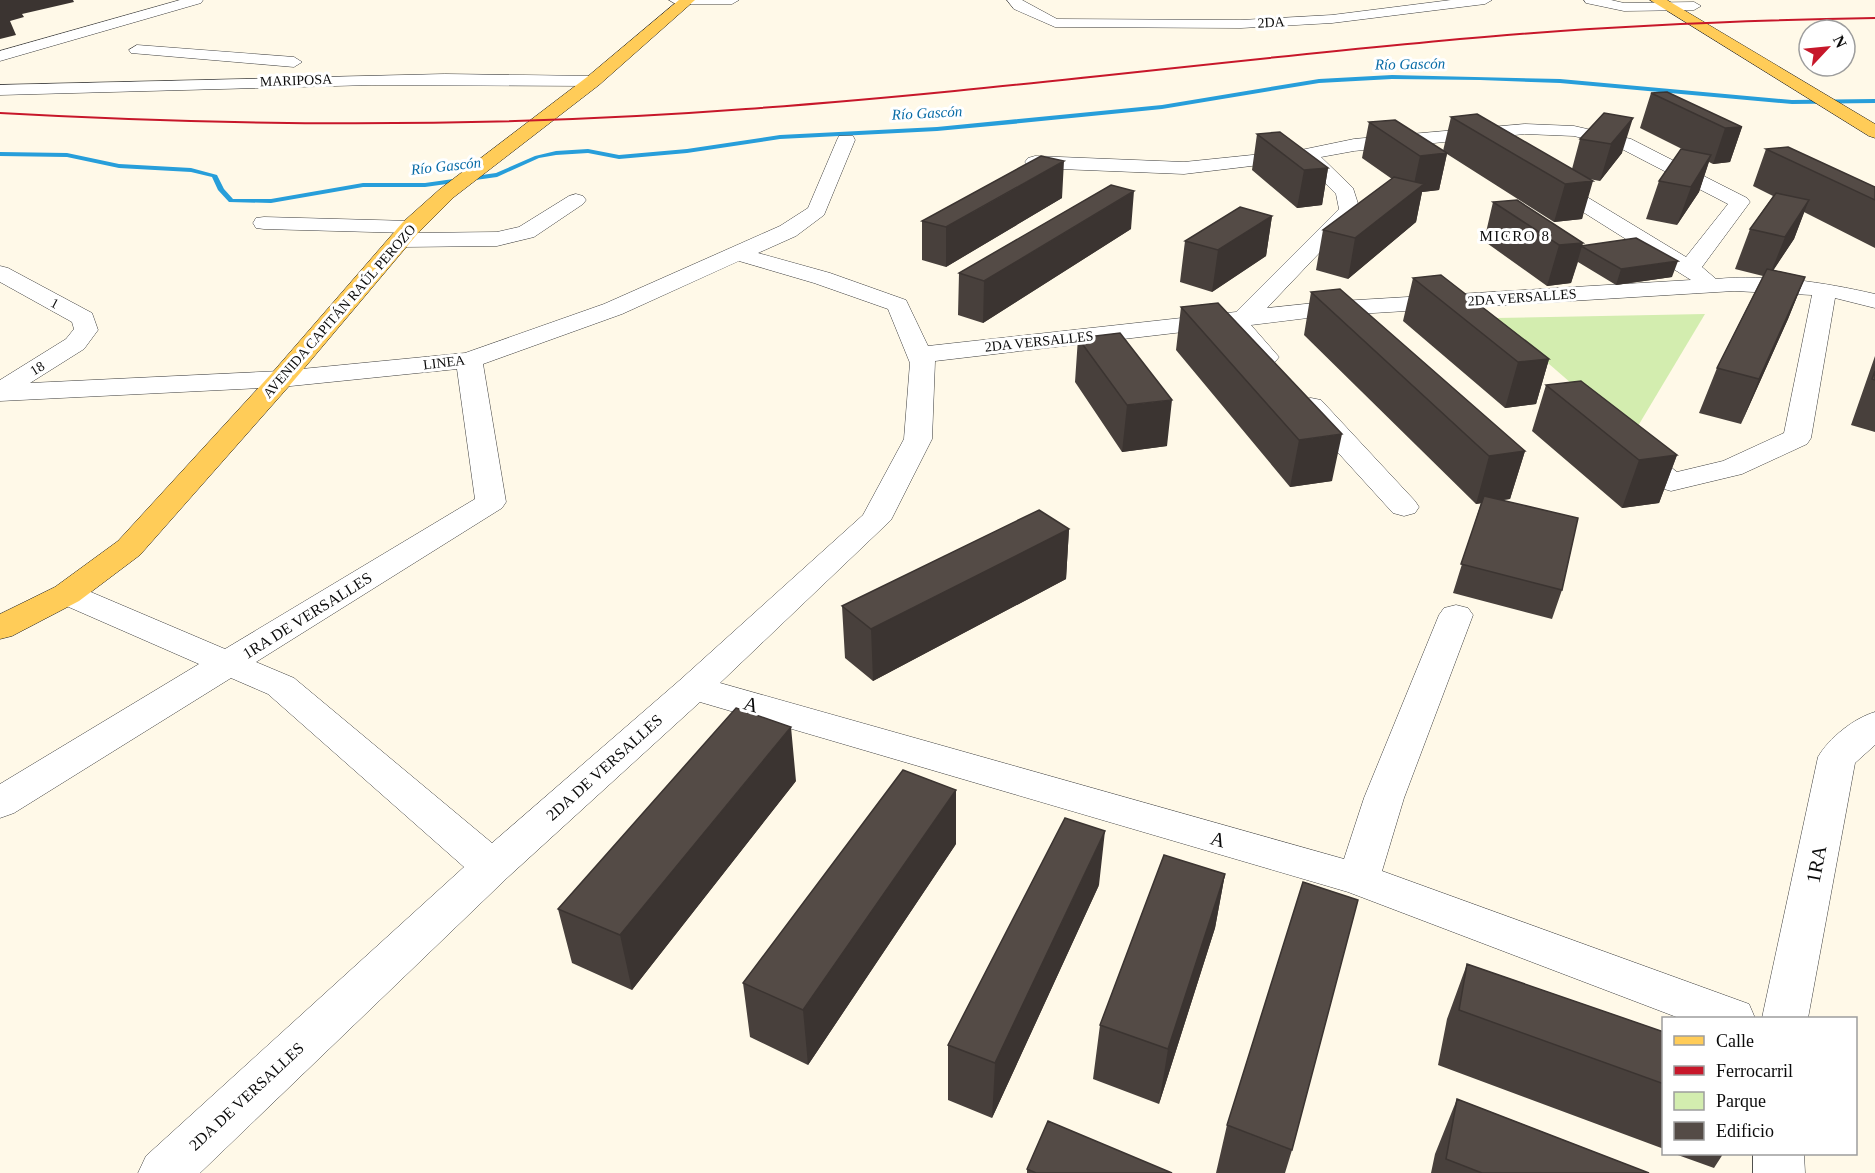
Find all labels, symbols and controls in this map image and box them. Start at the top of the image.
street label: 2DA [1257,14,1286,31]
north arrow [1797,18,1857,78]
text: N [1830,33,1850,51]
water label: Río Gascón [1374,55,1445,73]
street label: MARIPOSA [260,72,333,89]
water label: Río Gascón [890,103,963,123]
water label: Río Gascón [409,154,482,178]
street label: AVENIDA CAPITÁN RAÚL PEROZO [259,221,419,401]
district label: MICRO 8 [1480,228,1550,244]
street label: 2DA VERSALLES [1467,286,1577,309]
street label: 1 [48,295,61,312]
street label: 2DA VERSALLES [984,328,1094,355]
street label: LINEA [422,352,467,372]
street label: 18 [27,358,47,378]
street label: 1RA DE VERSALLES [240,569,375,662]
street label: A [741,691,762,717]
street label: 2DA DE VERSALLES [543,711,666,824]
street label: A [1208,826,1229,852]
street label: 1RA [1802,843,1831,885]
legend [1662,1017,1857,1155]
text: Calle [1716,1031,1754,1051]
street label: 2DA DE VERSALLES [186,1039,307,1154]
text: Ferrocarril [1716,1061,1793,1081]
text: Parque [1716,1091,1766,1111]
text: Edificio [1716,1121,1774,1141]

